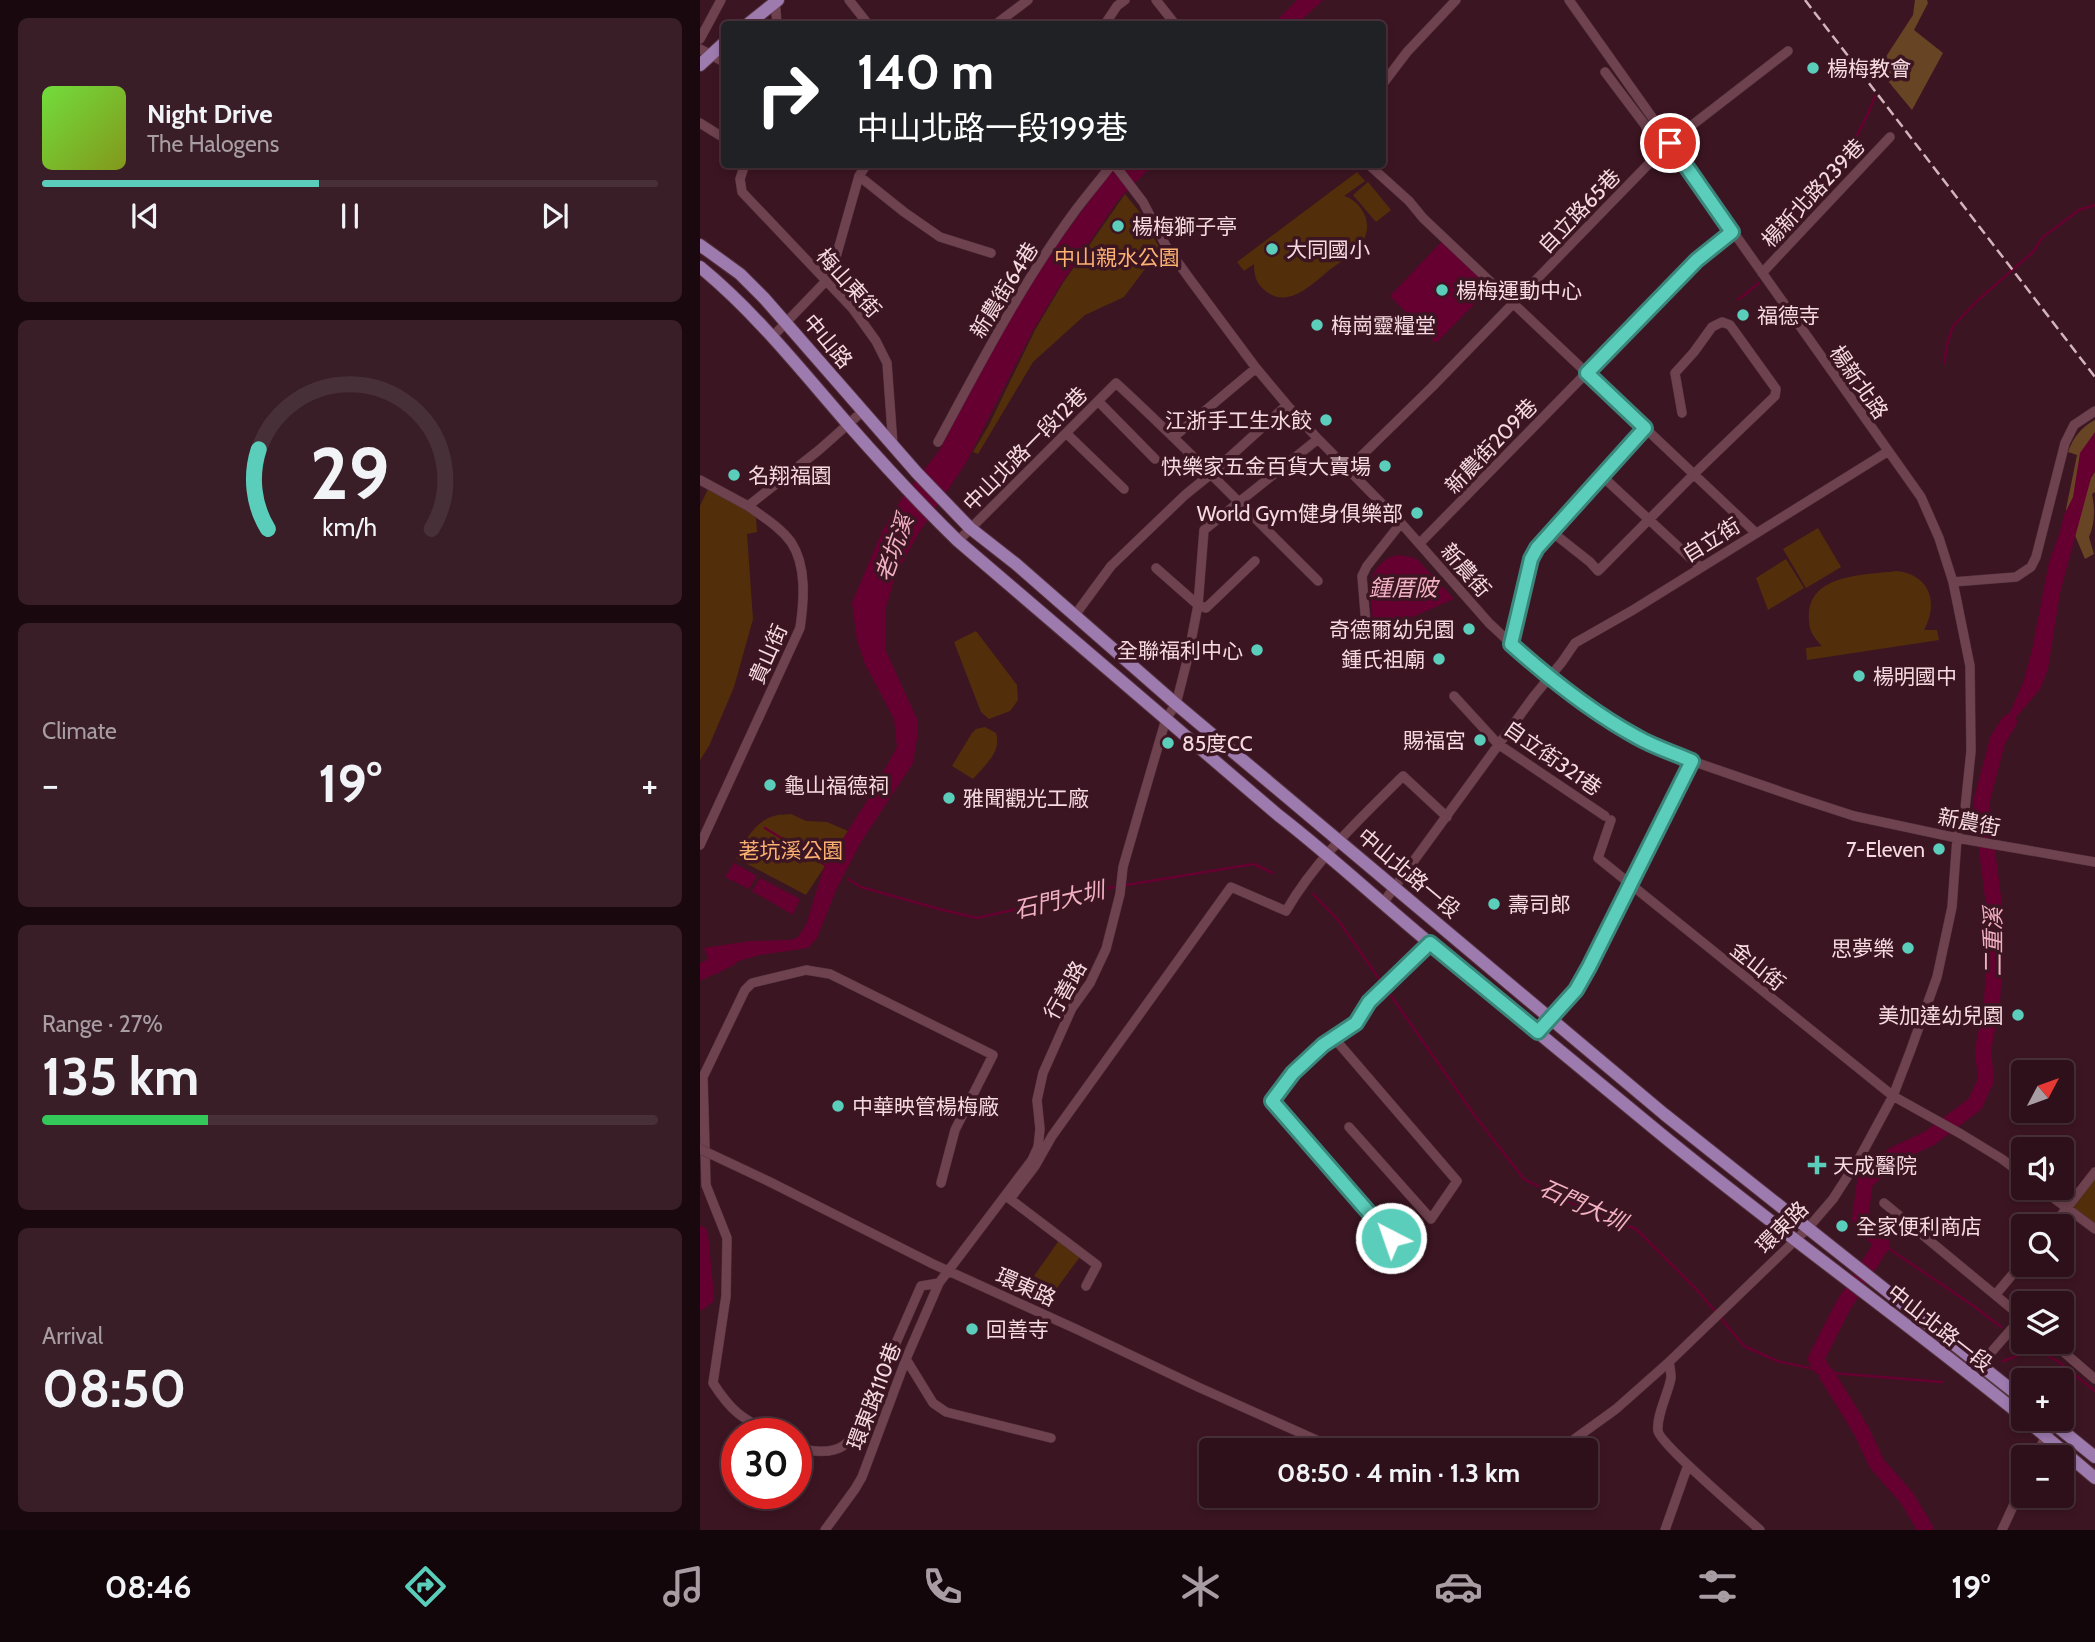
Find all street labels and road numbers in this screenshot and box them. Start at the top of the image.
street label: 楊新北路239巷 [1756,134,1870,252]
street label: 自立路65巷 [1533,164,1625,258]
street label: 新農街64巷 [965,238,1043,342]
street label: 梅山東街 [812,243,886,323]
street label: 中山路 [798,309,858,373]
street label: 楊新北路 [1825,340,1893,424]
street label: 中山北路一段12巷 [958,382,1092,516]
street label: 新農街209巷 [1440,394,1542,498]
street label: 自立街 [1678,513,1744,567]
street label: 新農街 [1436,538,1496,602]
street label: 貴山街 [744,620,792,688]
street label: 自立街321巷 [1499,715,1607,801]
street label: 新農街 [1936,804,2002,840]
street label: 中山北路一段 [1353,823,1465,923]
street label: 金山街 [1726,936,1790,996]
street label: 行善路 [1039,956,1091,1024]
street label: 環東路 [1751,1196,1813,1258]
street label: 環東路 [992,1263,1060,1311]
street label: 中山北路一段 [1883,1279,1997,1377]
street label: 環東路110巷 [842,1339,906,1453]

